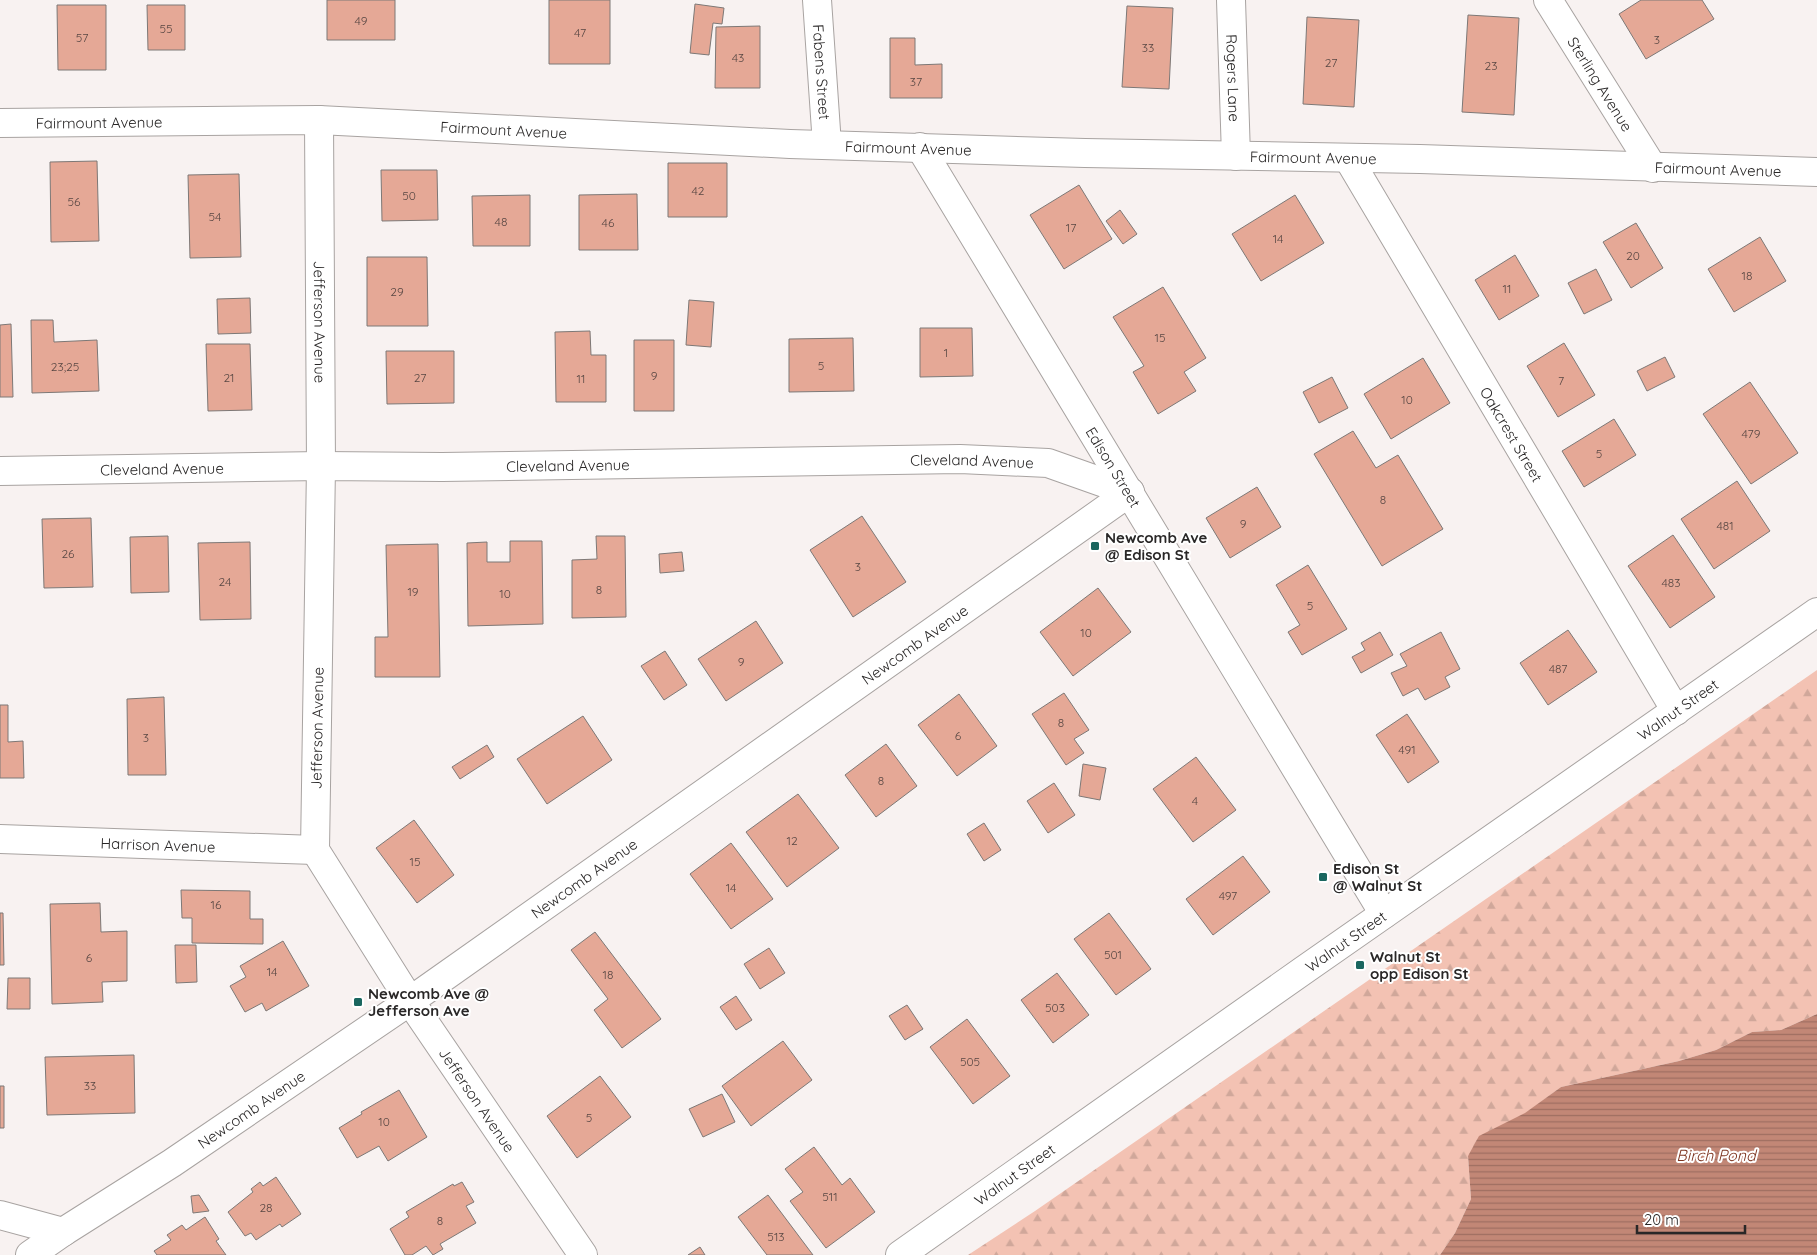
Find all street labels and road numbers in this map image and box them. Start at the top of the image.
street label: Fabens Street [809,23,835,120]
street label: Sterling Avenue [1564,33,1637,135]
street label: Rogers Lane [1223,34,1244,122]
street label: Fairmount Avenue [35,112,162,132]
street label: Fairmount Avenue [440,117,568,142]
street label: Fairmount Avenue [845,136,972,159]
street label: Fairmount Avenue [1250,146,1377,168]
street label: Fairmount Avenue [1654,157,1782,180]
street label: Jefferson Avenue [310,261,330,383]
street label: Oakcrest Street [1476,383,1547,485]
street label: Edison Street [1082,423,1145,511]
street label: Cleveland Avenue [910,449,1034,472]
street label: Cleveland Avenue [506,455,630,476]
street label: Cleveland Avenue [100,458,224,479]
street label: Newcomb Avenue [858,600,971,688]
street label: Jefferson Avenue [306,667,328,789]
street label: Walnut Street [1633,674,1722,744]
street label: Harrison Avenue [100,833,216,856]
street label: Newcomb Avenue [527,834,641,922]
street label: Walnut Street [1301,906,1390,976]
street label: Jefferson Avenue [435,1044,520,1156]
street label: Newcomb Avenue [194,1066,309,1152]
street label: Walnut Street [970,1139,1058,1209]

